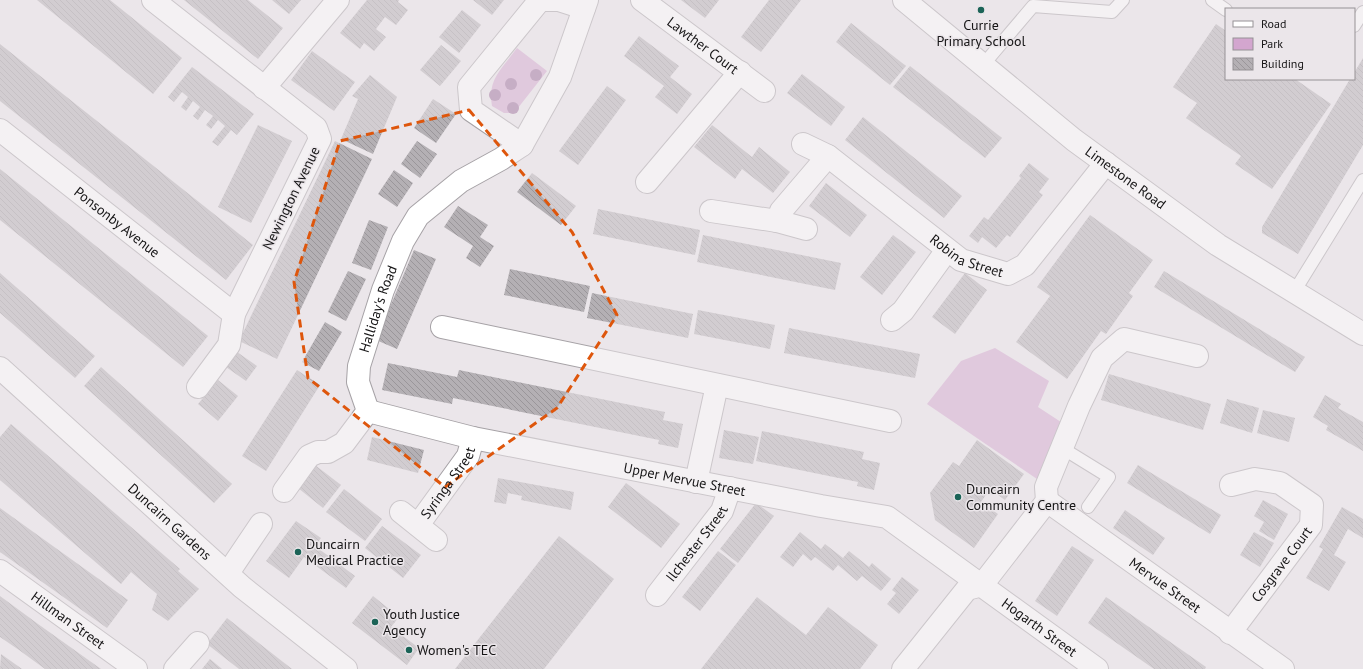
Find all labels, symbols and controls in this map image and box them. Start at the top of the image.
marker: Currie Primary School [976,5,986,15]
legend [1225,8,1355,80]
street label: Lawther Court [664,13,742,78]
place label: Currie Primary School [936,16,1026,50]
text: Road [1261,16,1286,31]
text: Park [1261,36,1283,51]
text: Building [1261,56,1304,71]
street label: Limestone Road [1082,142,1170,213]
street label: Newington Avenue [258,144,324,252]
street label: Ponsonby Avenue [71,183,164,261]
street label: Robina Street [926,230,1006,281]
street label: Halliday's Road [355,263,401,355]
street label: Syringa Street [417,445,479,522]
street label: Upper Mervue Street [622,459,747,500]
street label: Duncairn Gardens [124,479,215,564]
place label: Duncairn Community Centre [966,480,1076,514]
marker: Duncairn Community Centre [953,492,963,502]
street label: Ilchester Street [662,504,732,585]
street label: Cosgrave Court [1247,523,1316,606]
place label: Duncairn Medical Practice [306,535,404,569]
marker: Duncairn Medical Practice [293,547,303,557]
street label: Mervue Street [1126,553,1205,617]
street label: Hillman Street [28,587,109,653]
street label: Hogarth Street [998,594,1081,661]
place label: Youth Justice Agency [383,605,460,639]
marker: Youth Justice Agency [370,617,380,627]
place label: Women's TEC [417,641,496,659]
marker: Women's TEC [404,645,414,655]

